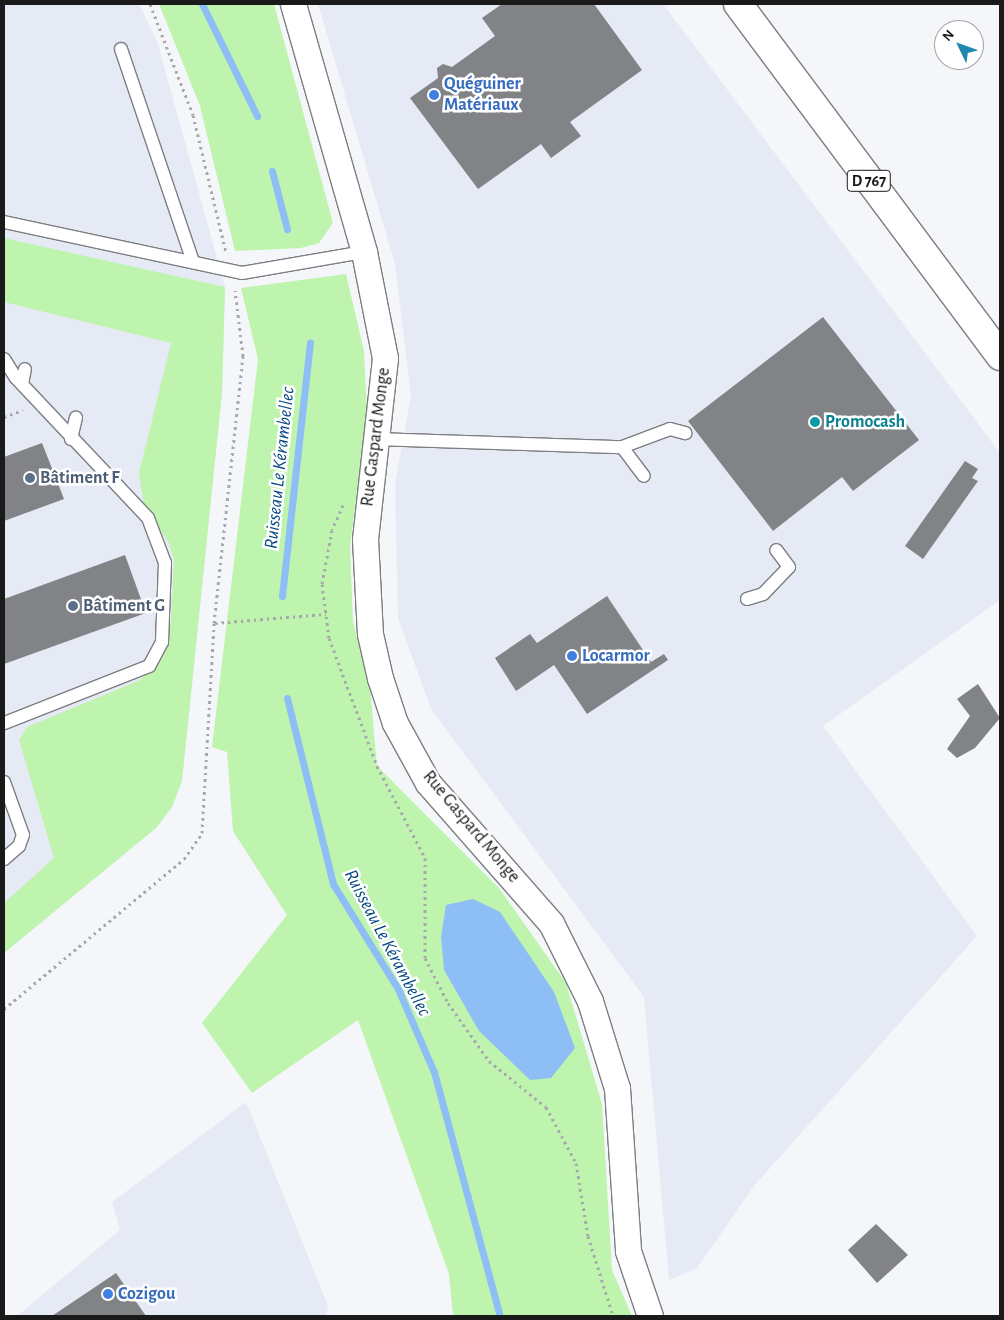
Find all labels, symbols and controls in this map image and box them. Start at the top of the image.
north arrow [934,20,984,70]
text: N [940,27,957,44]
place label: Quéguiner Matériaux [444,74,521,116]
marker: Quéguiner Matériaux [428,89,440,101]
road number: D 767 [846,168,892,195]
street label: Rue Gaspard Monge [357,366,395,508]
water label: Ruisseau Le Kérambellec [260,386,300,550]
place label: Promocash [825,411,905,433]
marker: Promocash [809,416,821,428]
place label: Bâtiment F [40,467,119,489]
marker: Bâtiment F [24,472,36,484]
place label: Bâtiment G [83,595,165,617]
marker: Bâtiment G [67,600,79,612]
place label: Locarmor [582,645,650,667]
marker: Locarmor [566,650,578,662]
street label: Rue Gaspard Monge [418,766,524,888]
water label: Ruisseau Le Kérambellec [339,866,435,1020]
place label: Cozigou [118,1283,175,1305]
marker: Cozigou [102,1288,114,1300]

